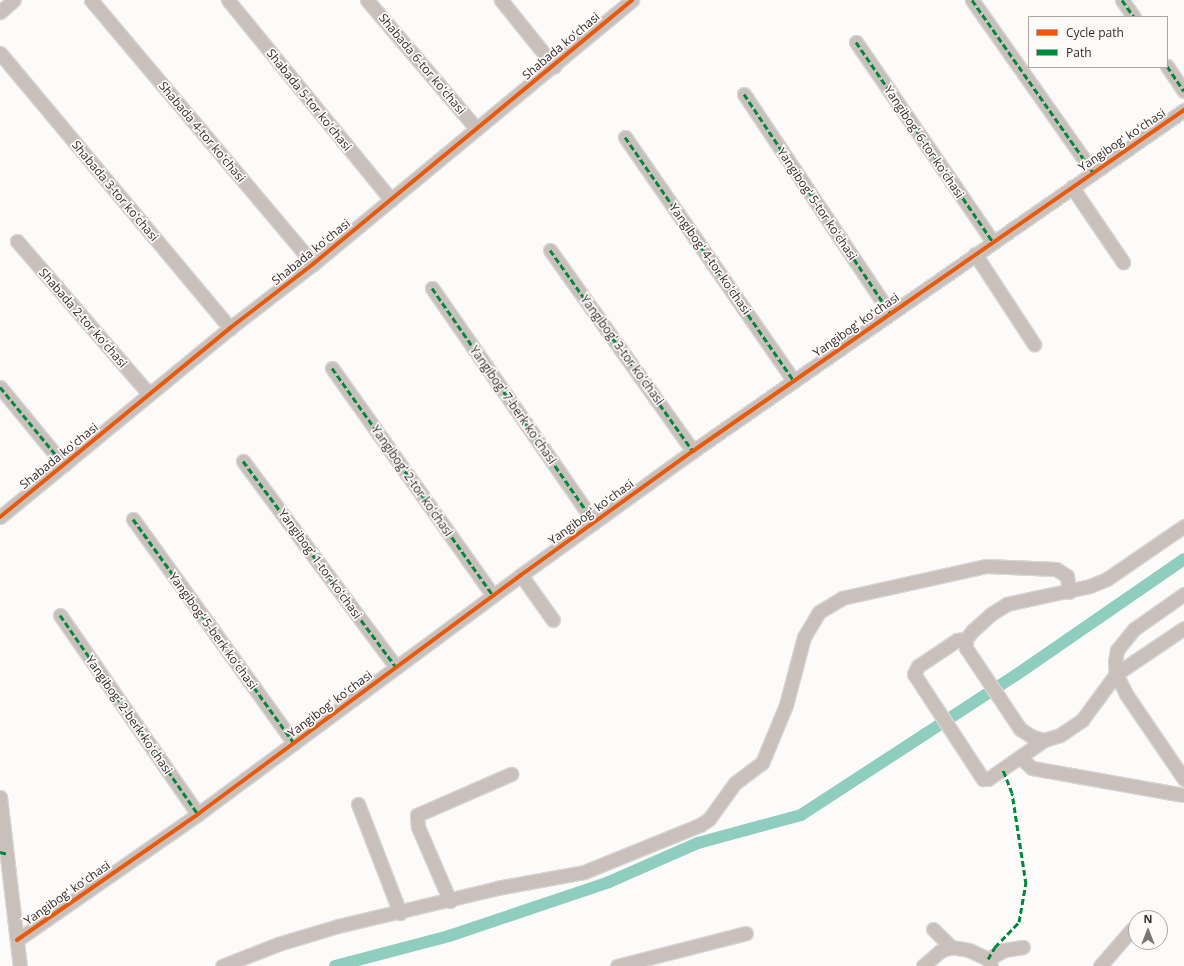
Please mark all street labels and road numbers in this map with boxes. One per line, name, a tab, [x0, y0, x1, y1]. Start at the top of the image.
street label: Shabada koʻchasi	[519, 9, 603, 83]
street label: Shabada 6-tor koʻchasi	[376, 11, 468, 117]
street label: Shabada 5-tor koʻchasi	[264, 46, 354, 154]
street label: Shabada 4-tor koʻchasi	[156, 79, 248, 185]
street label: Yangibogʻ 6-tor koʻchasi	[881, 83, 967, 201]
street label: Yangibogʻ koʻchasi	[1076, 106, 1168, 174]
street label: Shabada 3-tor koʻchasi	[69, 138, 161, 244]
street label: Yangibogʻ 5-tor koʻchasi	[774, 145, 860, 263]
street label: Yangibogʻ 4-tor koʻchasi	[666, 201, 754, 317]
street label: Shabada koʻchasi	[269, 216, 353, 288]
street label: Shabada 2-tor koʻchasi	[36, 265, 130, 371]
street label: Yangibogʻ koʻchasi	[810, 290, 902, 360]
street label: Yangibogʻ 3-tor koʻchasi	[577, 292, 667, 408]
street label: Yangibogʻ 7-berk koʻchasi	[467, 343, 559, 467]
street label: Shabada koʻchasi	[17, 420, 101, 492]
street label: Yangibogʻ 2-tor koʻchasi	[368, 423, 456, 539]
street label: Yangibogʻ koʻchasi	[546, 476, 636, 548]
street label: Yangibogʻ 1-tor koʻchasi	[275, 506, 365, 622]
street label: Yangibogʻ 5-berk koʻchasi	[166, 570, 260, 692]
street label: Yangibogʻ 2-berk koʻchasi	[83, 653, 175, 777]
street label: Yangibogʻ koʻchasi	[285, 668, 375, 740]
street label: Yangibogʻ koʻchasi	[21, 858, 113, 928]

